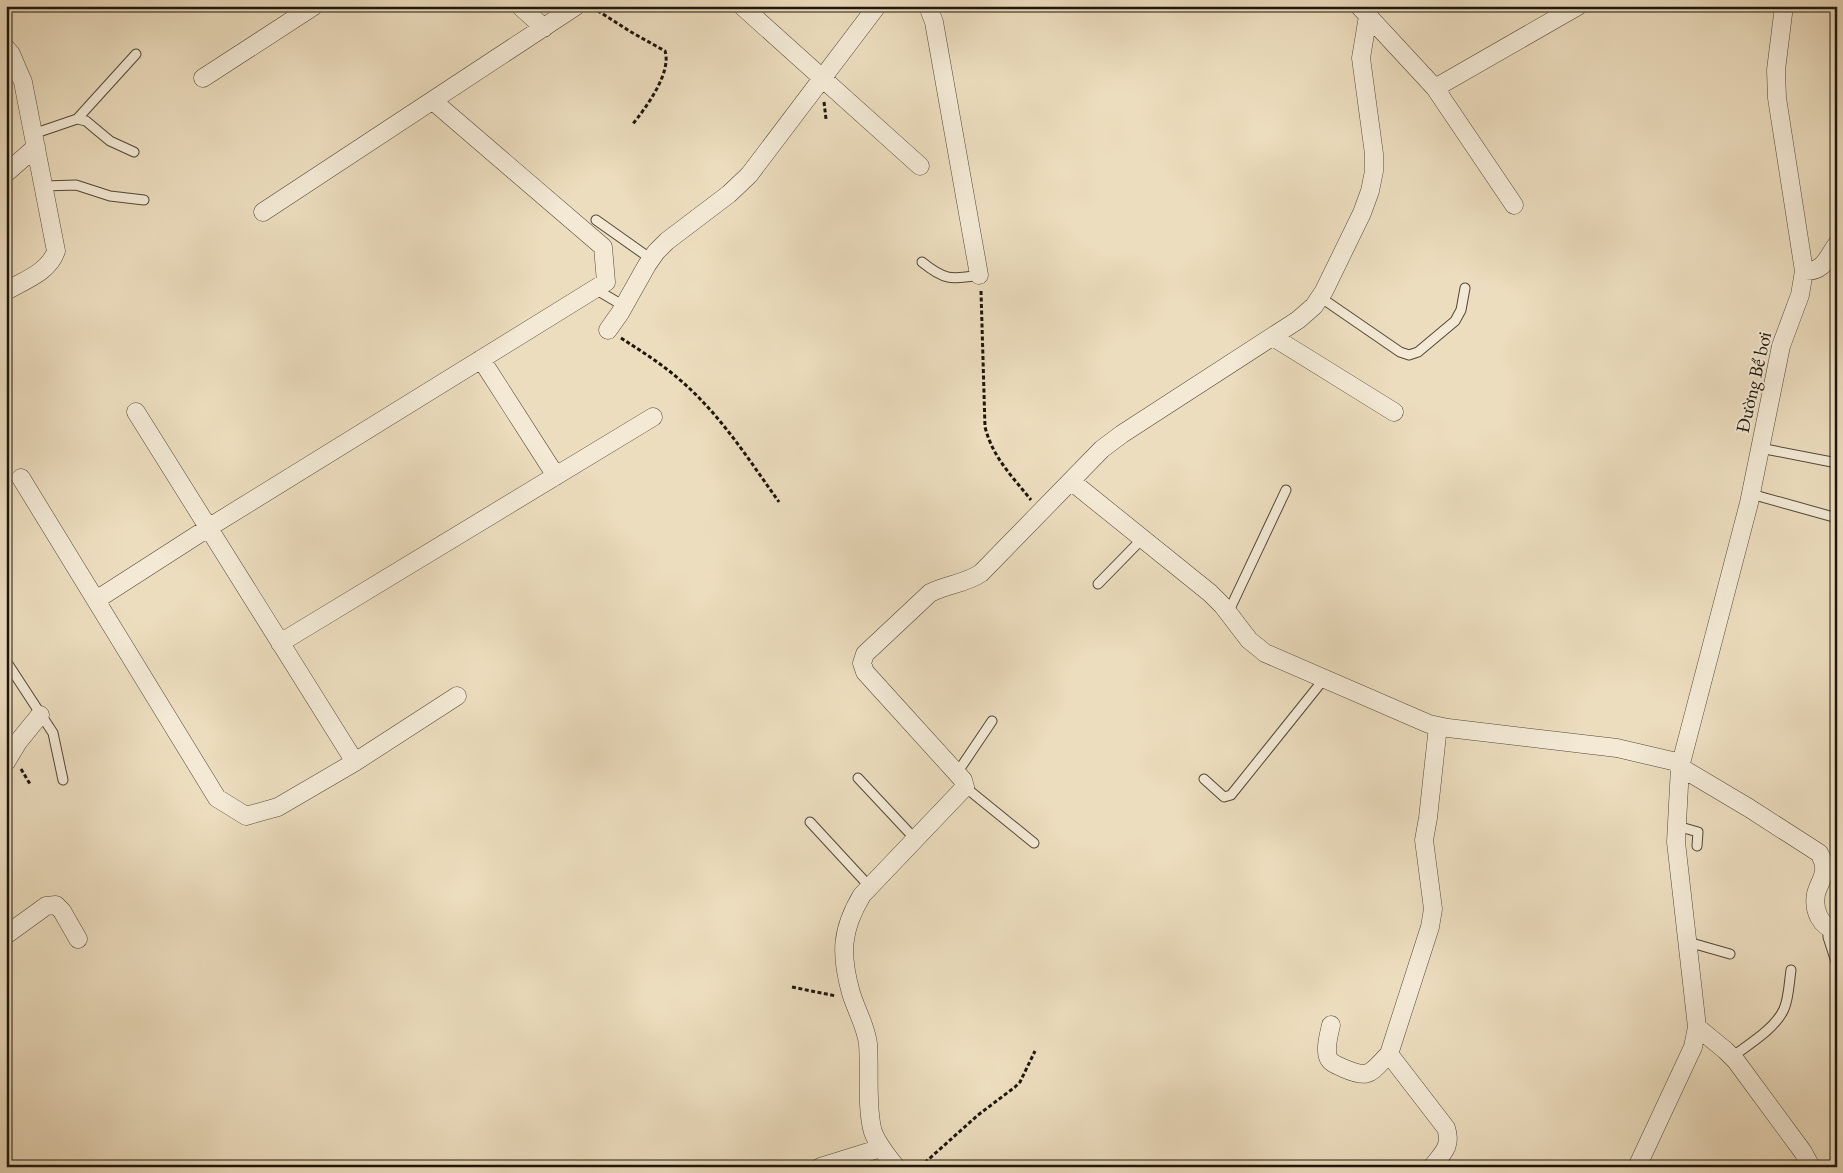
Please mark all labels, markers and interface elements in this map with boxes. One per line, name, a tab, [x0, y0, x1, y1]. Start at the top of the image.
street label: Đường Bể bơi	[1730, 329, 1777, 435]

